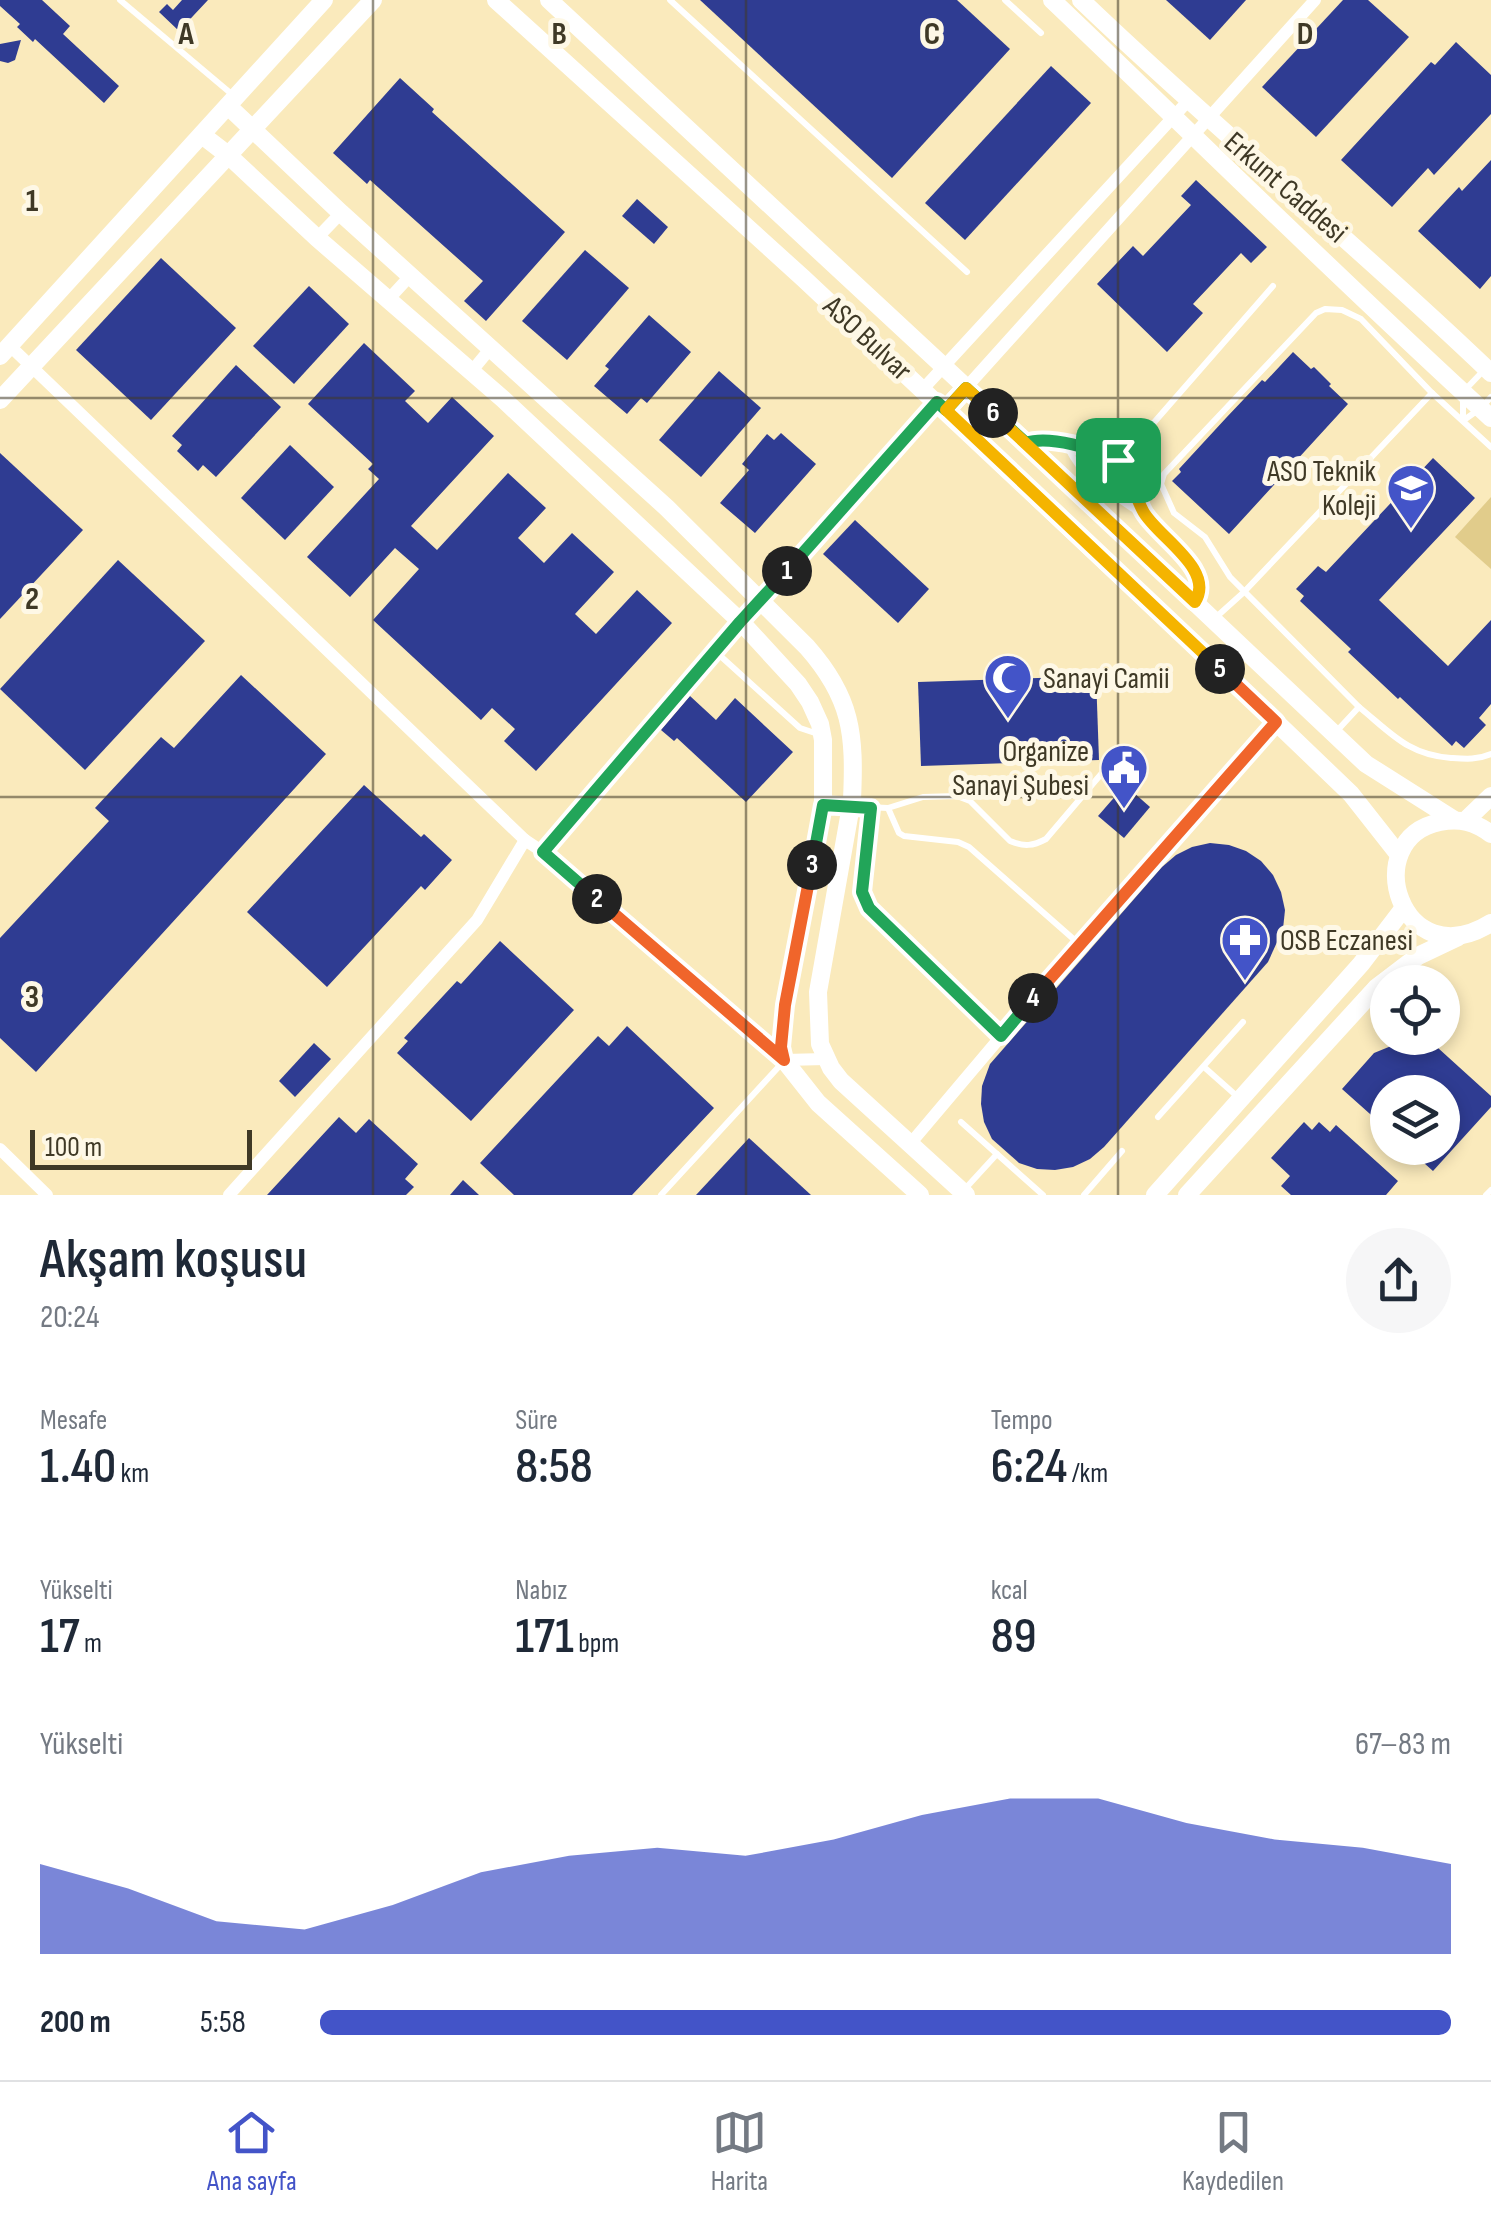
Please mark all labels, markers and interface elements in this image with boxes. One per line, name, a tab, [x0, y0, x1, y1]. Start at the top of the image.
text: A	[177, 15, 194, 54]
text: B	[551, 15, 567, 54]
text: C	[924, 15, 940, 54]
text: D	[1297, 15, 1313, 54]
street label: Erkunt Caddesi	[1217, 125, 1354, 251]
text: 1	[26, 182, 39, 221]
street label: ASO Bulvar	[815, 288, 919, 389]
pin: 6	[968, 388, 1018, 438]
text: 6	[986, 396, 1000, 429]
pin	[1076, 418, 1161, 503]
icon: arrive	[1091, 433, 1146, 488]
place label: ASO Teknik Koleji	[1266, 454, 1377, 524]
school or university icon: ASO Teknik Koleji	[1385, 462, 1437, 530]
pin: 1	[762, 546, 812, 596]
text: 1	[782, 554, 792, 587]
text: 2	[25, 580, 39, 619]
pin: 5	[1195, 644, 1245, 694]
mosque icon: Sanayi Camii	[982, 652, 1034, 720]
text: 5	[1214, 652, 1226, 685]
place label: Sanayi Camii	[1043, 661, 1170, 697]
place label: Organize Sanayi Şubesi	[952, 734, 1089, 804]
public building icon: Organize Sanayi Şubesi	[1098, 742, 1150, 810]
pin: 3	[787, 840, 837, 890]
text: 3	[806, 848, 818, 881]
pin: 2	[572, 874, 622, 924]
text: 2	[591, 882, 603, 915]
pharmacy icon: OSB Eczanesi	[1219, 914, 1271, 982]
place label: OSB Eczanesi	[1280, 923, 1413, 959]
map controls	[1370, 965, 1460, 1165]
button: locate	[1370, 965, 1460, 1055]
pin: 4	[1008, 973, 1058, 1023]
text: 3	[25, 978, 39, 1017]
text: 4	[1026, 981, 1040, 1014]
button: layers	[1370, 1075, 1460, 1165]
scale bar	[30, 1125, 252, 1170]
text: 100 m	[45, 1131, 102, 1164]
text: Akşam koşusu	[40, 1227, 307, 1294]
button: share	[1346, 1228, 1451, 1333]
text: 20:24	[40, 1298, 100, 1337]
text: Mesafe	[40, 1404, 107, 1437]
text: Süre	[515, 1404, 558, 1437]
text: Tempo	[991, 1404, 1053, 1437]
text: 1.40	[40, 1437, 116, 1497]
text: 8:58	[515, 1437, 593, 1497]
text: 6:24	[991, 1437, 1067, 1497]
text: km	[116, 1457, 149, 1490]
text: /km	[1067, 1457, 1108, 1490]
text: Yükselti	[40, 1574, 113, 1607]
text: Nabız	[515, 1574, 567, 1607]
text: kcal	[991, 1574, 1028, 1607]
text: 17	[40, 1607, 80, 1667]
text: 171	[515, 1607, 574, 1667]
text: 89	[991, 1607, 1037, 1667]
text: m	[80, 1627, 102, 1660]
text: bpm	[574, 1627, 619, 1660]
text: Yükselti	[40, 1725, 123, 1764]
text: 67–83 m	[1355, 1725, 1451, 1764]
text: 200 m	[40, 2003, 111, 2042]
text: 5:58	[200, 2003, 246, 2042]
tab: Ana sayfa	[207, 2105, 297, 2198]
tab: Harita	[711, 2105, 768, 2198]
tab: Kaydedilen	[1182, 2105, 1284, 2198]

